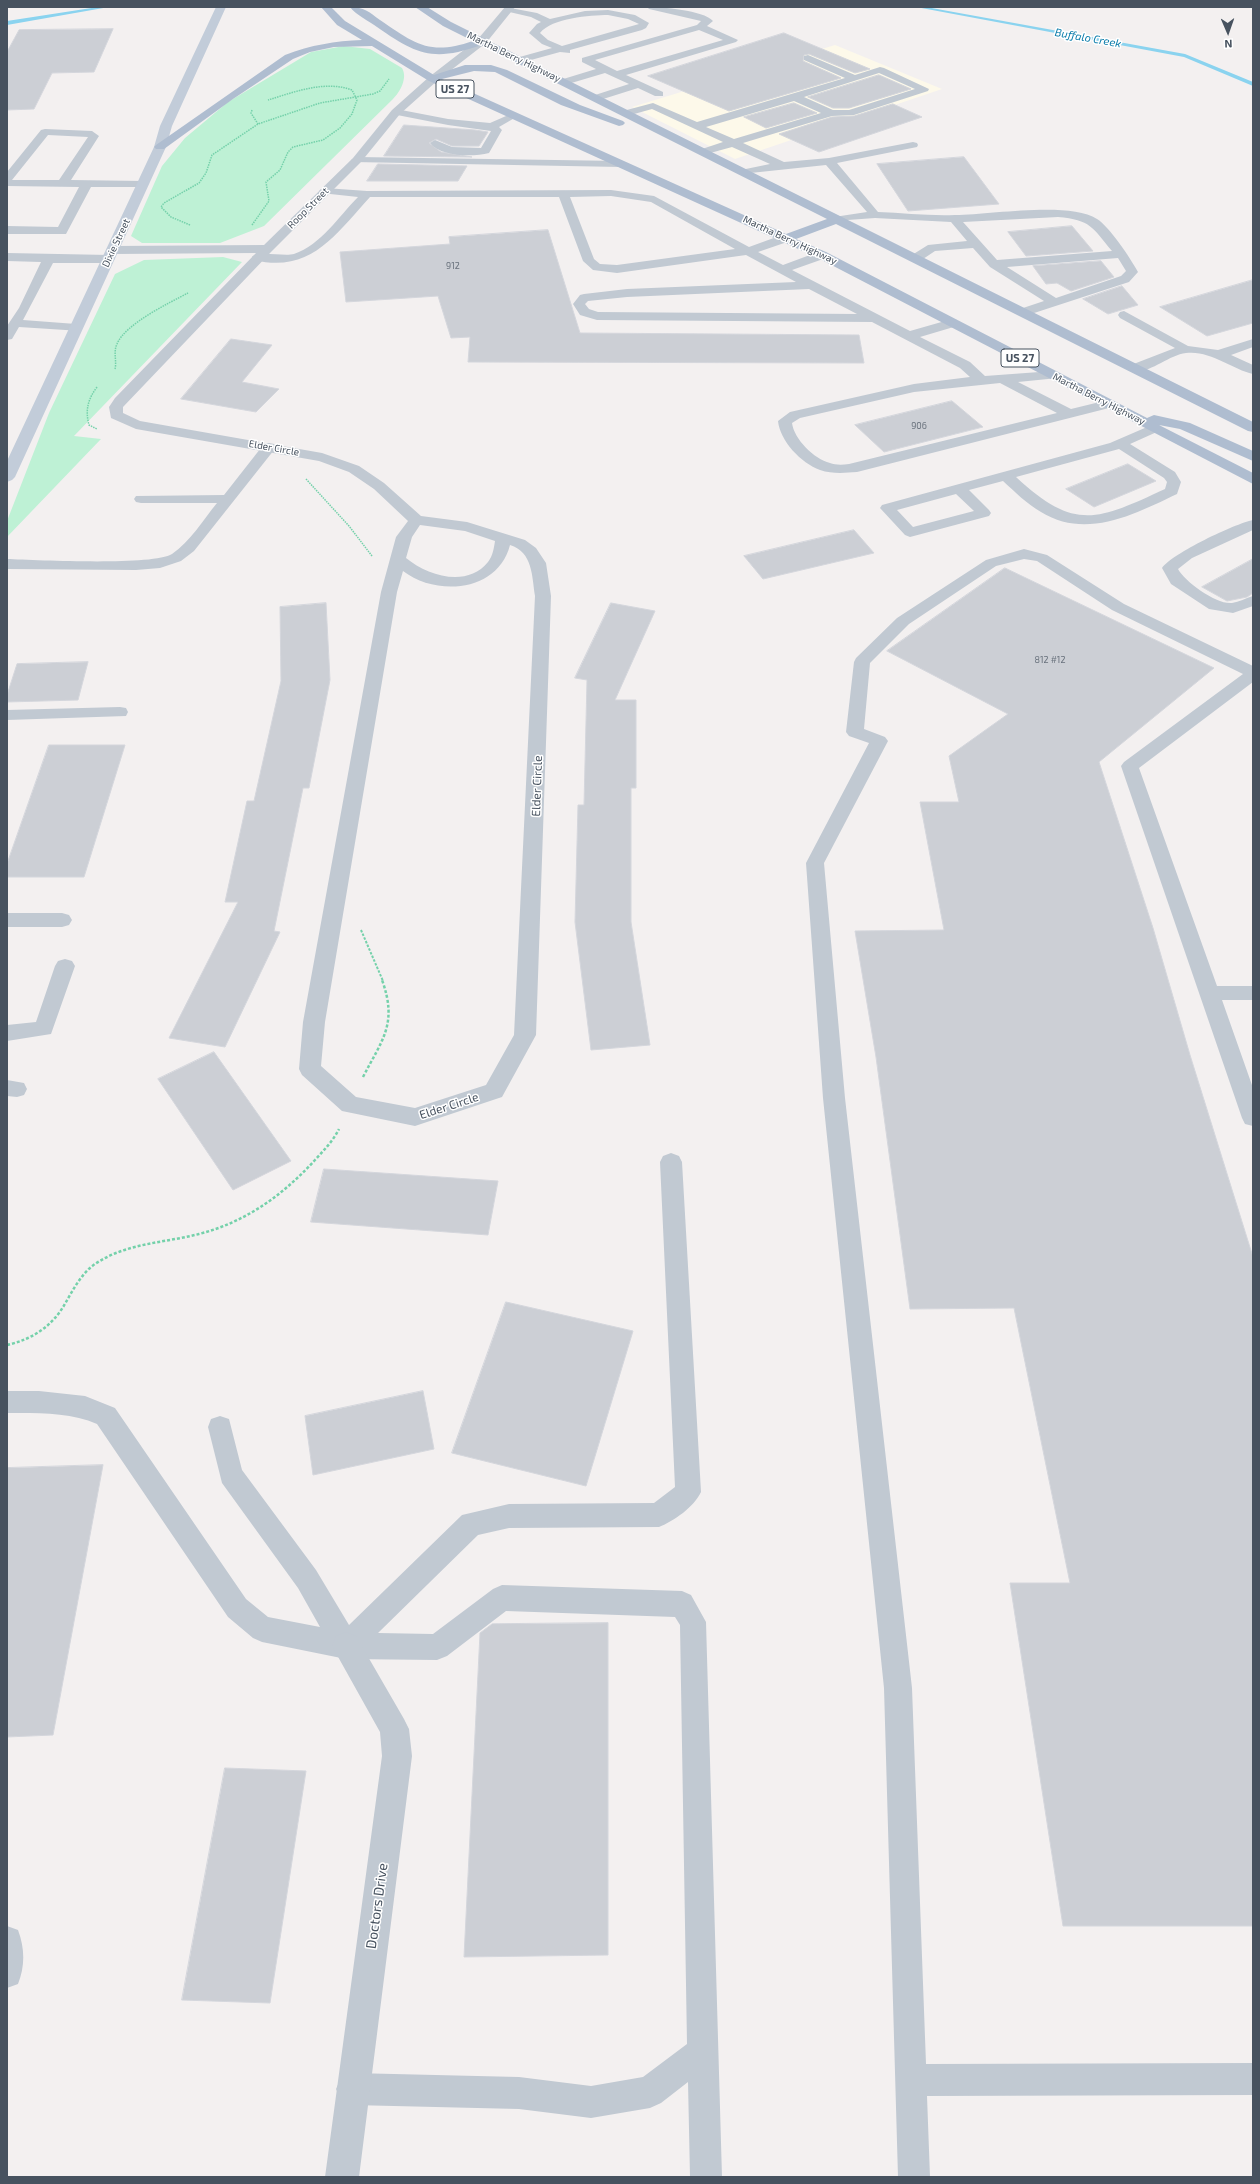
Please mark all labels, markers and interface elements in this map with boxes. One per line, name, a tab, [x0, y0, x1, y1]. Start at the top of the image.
north arrow	[1208, 12, 1248, 52]
water label: Buffalo Creek	[1054, 26, 1122, 50]
street label: Martha Berry Highway	[465, 29, 563, 85]
text: N	[1224, 38, 1233, 51]
road number: US 27	[436, 80, 474, 98]
street label: Roop Street	[285, 185, 331, 231]
street label: Martha Berry Highway	[741, 213, 839, 267]
street label: Dixie Street	[100, 217, 132, 269]
house number: 912	[446, 261, 460, 271]
road number: US 27	[1001, 349, 1039, 367]
street label: Martha Berry Highway	[1051, 370, 1147, 428]
house number: 906	[911, 421, 927, 431]
street label: Elder Circle	[248, 438, 300, 458]
house number: 812 #12	[1035, 655, 1065, 665]
street label: Elder Circle	[529, 755, 545, 817]
street label: Elder Circle	[418, 1090, 480, 1122]
street label: Doctors Drive	[363, 1862, 391, 1950]

